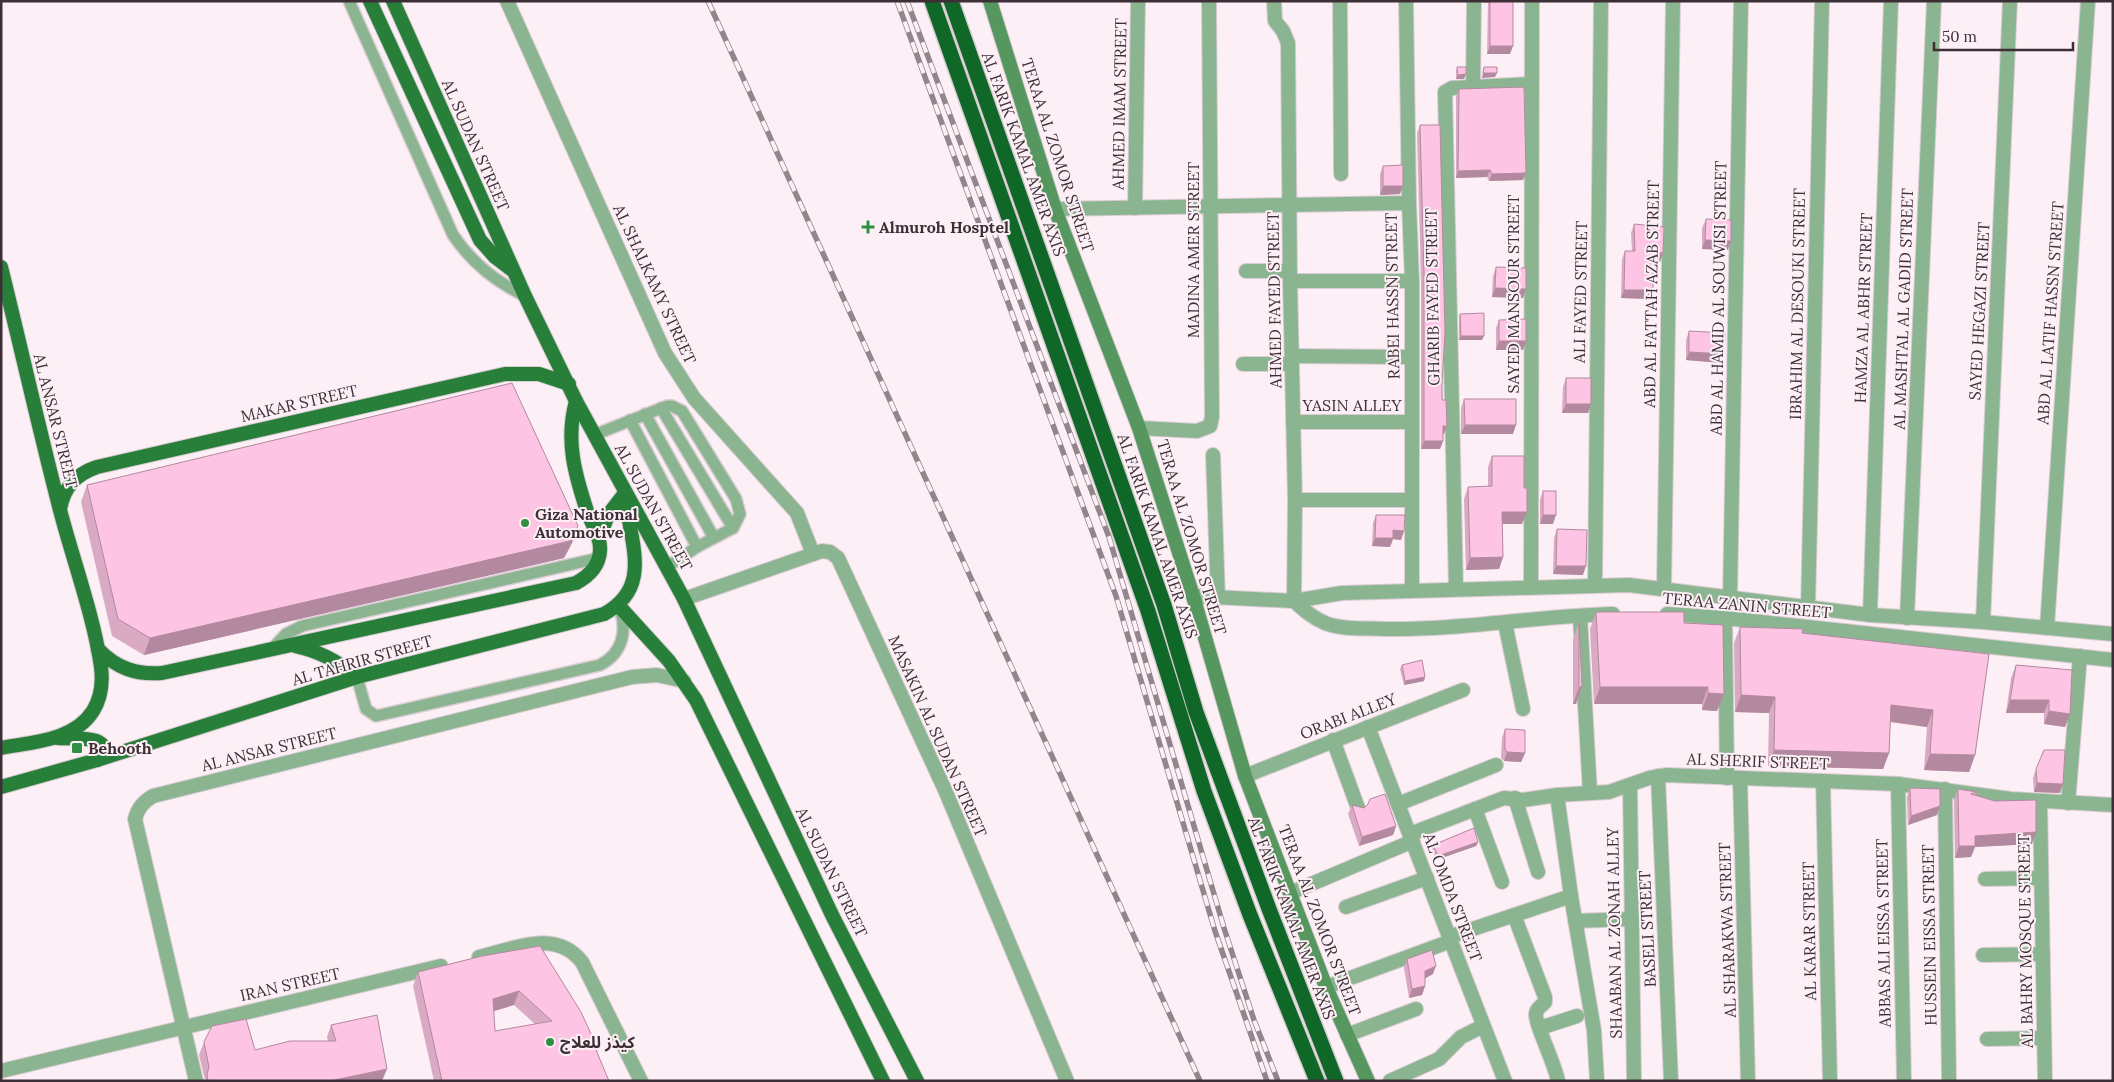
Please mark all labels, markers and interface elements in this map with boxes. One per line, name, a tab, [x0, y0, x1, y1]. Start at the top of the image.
street label: AHMED IMAM STREET	[1107, 18, 1130, 191]
scale bar	[1934, 20, 2073, 52]
text: 50 m	[1942, 27, 1977, 46]
street label: AL FARIK KAMAL AMER AXIS	[977, 48, 1070, 259]
street label: TERAA AL ZOMOR STREET	[1017, 56, 1099, 254]
street label: AL SUDAN STREET	[438, 75, 514, 214]
street label: ABD AL HAMID AL SOUWISI STREET	[1706, 160, 1730, 437]
street label: MADINA AMER STREET	[1183, 162, 1203, 338]
street label: ABD AL FATTAH AZAB STREET	[1639, 180, 1663, 409]
street label: IBRAHIM AL DESOUKI STREET	[1785, 188, 1809, 420]
street label: AL MASHTAL AL GADID STREET	[1889, 188, 1917, 431]
street label: SAYED MANSOUR STREET	[1503, 194, 1523, 394]
street label: AL SHALKAMY STREET	[609, 200, 701, 367]
street label: ABD AL LATIF HASSN STREET	[2032, 201, 2068, 426]
street label: GHARIB FAYED STREET	[1420, 208, 1444, 386]
street label: AHMED FAYED STREET	[1262, 212, 1286, 389]
street label: RABEI HASSN STREET	[1381, 212, 1403, 380]
street label: HAMZA AL ABHR STREET	[1850, 212, 1876, 404]
place label: Almuroh Hosptel	[879, 217, 1009, 237]
marker: Almuroh Hosptel	[861, 220, 875, 234]
street label: ALI FAYED STREET	[1569, 221, 1591, 364]
street label: SAYED HEGAZI STREET	[1964, 221, 1994, 401]
street label: AL ANSAR STREET	[29, 350, 82, 491]
street label: MAKAR STREET	[239, 380, 359, 426]
street label: YASIN ALLEY	[1301, 395, 1402, 415]
street label: AL FARIK KAMAL AMER AXIS	[1113, 430, 1203, 641]
street label: TERAA AL ZOMOR STREET	[1153, 437, 1231, 637]
street label: AL SUDAN STREET	[610, 439, 697, 574]
place label: Giza National Automotive	[535, 504, 638, 542]
marker: Giza National Automotive	[519, 517, 531, 529]
street label: TERAA ZANIN STREET	[1662, 588, 1832, 622]
street label: AL TAHRIR STREET	[289, 630, 434, 690]
street label: MASAKIN AL SUDAN STREET	[884, 632, 992, 840]
street label: ORABI ALLEY	[1297, 688, 1400, 744]
street label: AL ANSAR STREET	[198, 723, 339, 776]
place label: Behooth	[88, 738, 152, 758]
marker: Behooth	[70, 741, 84, 755]
street label: AL SHERIF STREET	[1685, 748, 1830, 773]
street label: AL SUDAN STREET	[791, 803, 872, 940]
street label: AL FARIK KAMAL AMER AXIS	[1244, 813, 1340, 1022]
street label: TERAA AL ZOMOR STREET	[1274, 822, 1366, 1018]
street label: SHAABAN AL ZONAH ALLEY	[1602, 826, 1626, 1039]
street label: AL OMDA STREET	[1419, 829, 1487, 964]
street label: AL BAHRY MOSQUE STREET	[2013, 834, 2037, 1049]
street label: ABBAS ALI EISSA STREET	[1871, 839, 1895, 1028]
street label: AL SHARAKWA STREET	[1714, 842, 1740, 1019]
street label: HUSSEIN EISSA STREET	[1917, 844, 1941, 1026]
street label: AL KARAR STREET	[1798, 861, 1820, 1002]
street label: BASELI STREET	[1634, 870, 1660, 988]
street label: IRAN STREET	[238, 963, 342, 1005]
place label: كيذز للعلاج	[560, 1032, 635, 1054]
marker: كيذز للعلاج	[544, 1036, 556, 1048]

